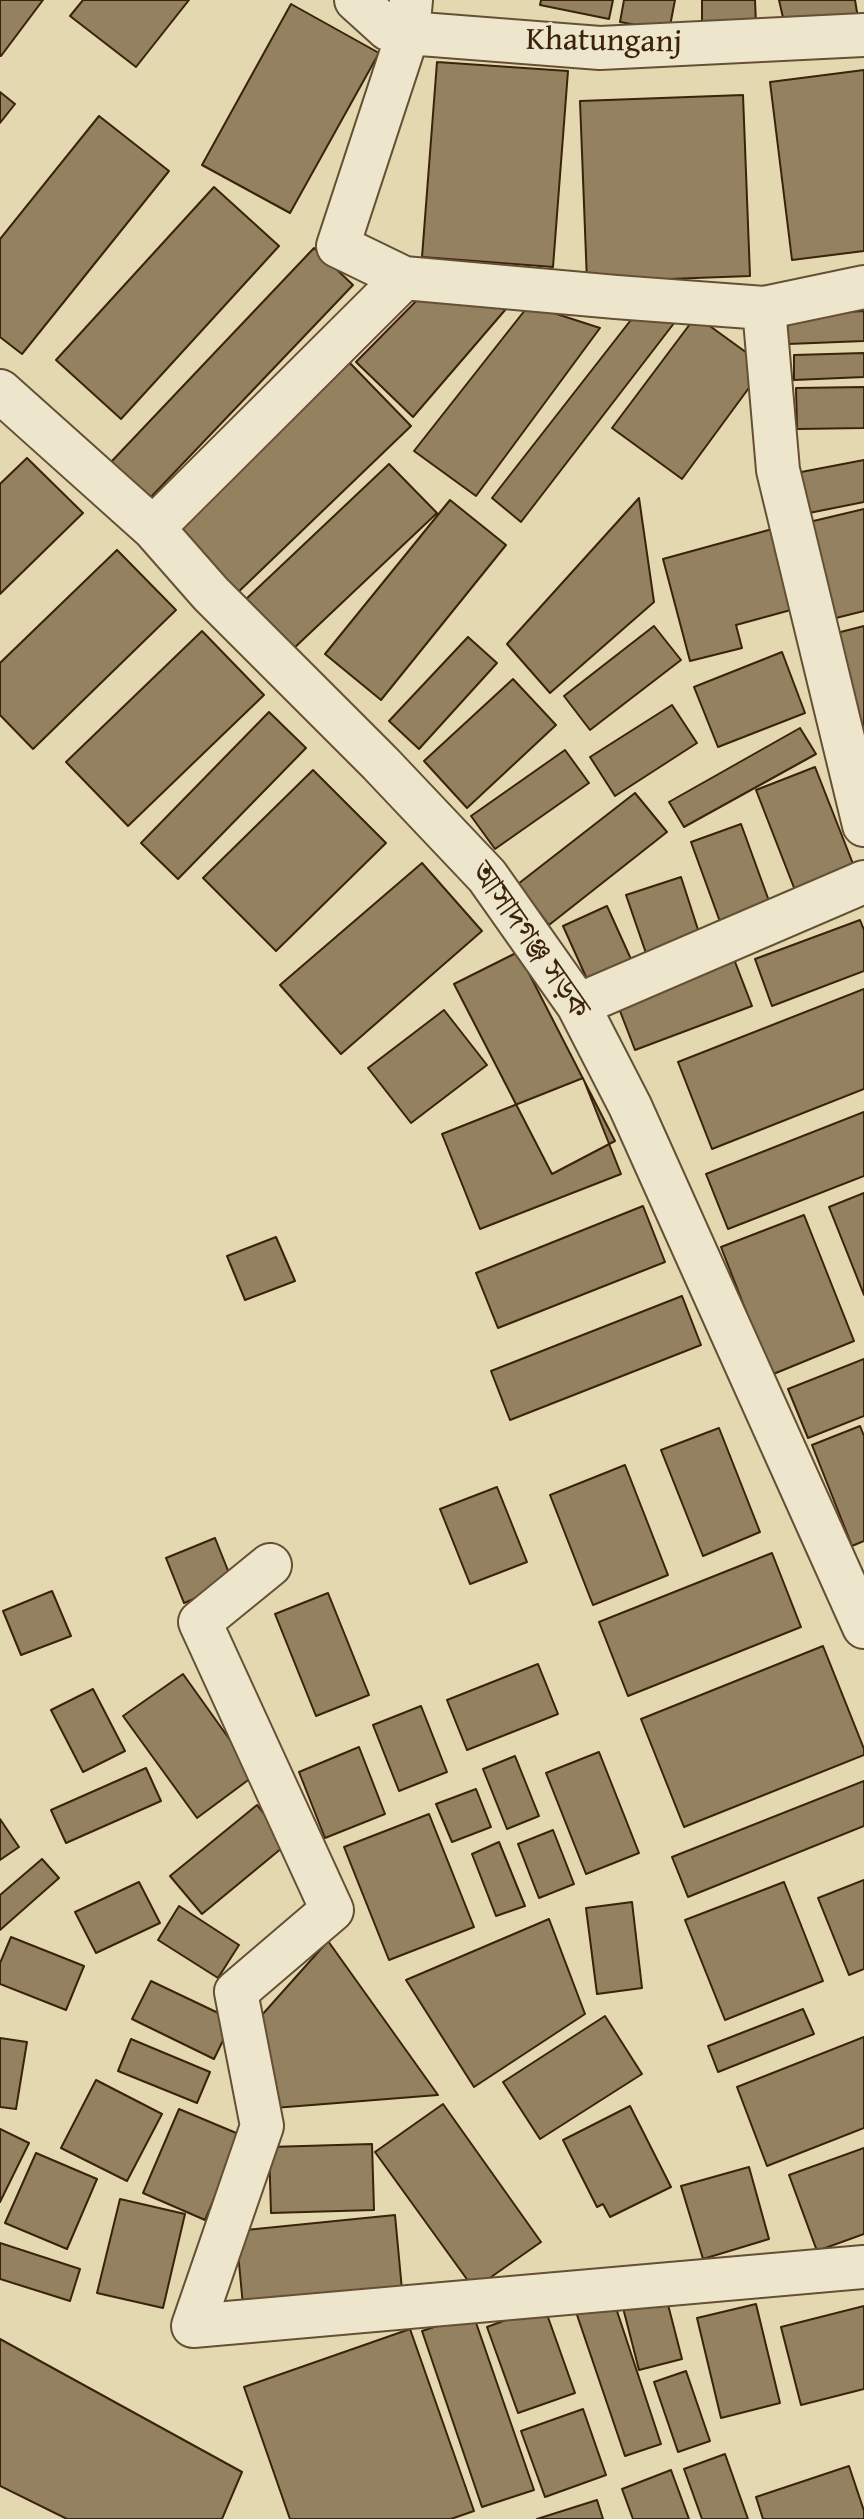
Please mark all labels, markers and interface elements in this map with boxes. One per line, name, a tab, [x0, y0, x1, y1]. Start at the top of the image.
street label: Khatunganj	[526, 21, 682, 63]
street label: আসাদগঞ্জ সড়ক	[461, 855, 597, 1027]

